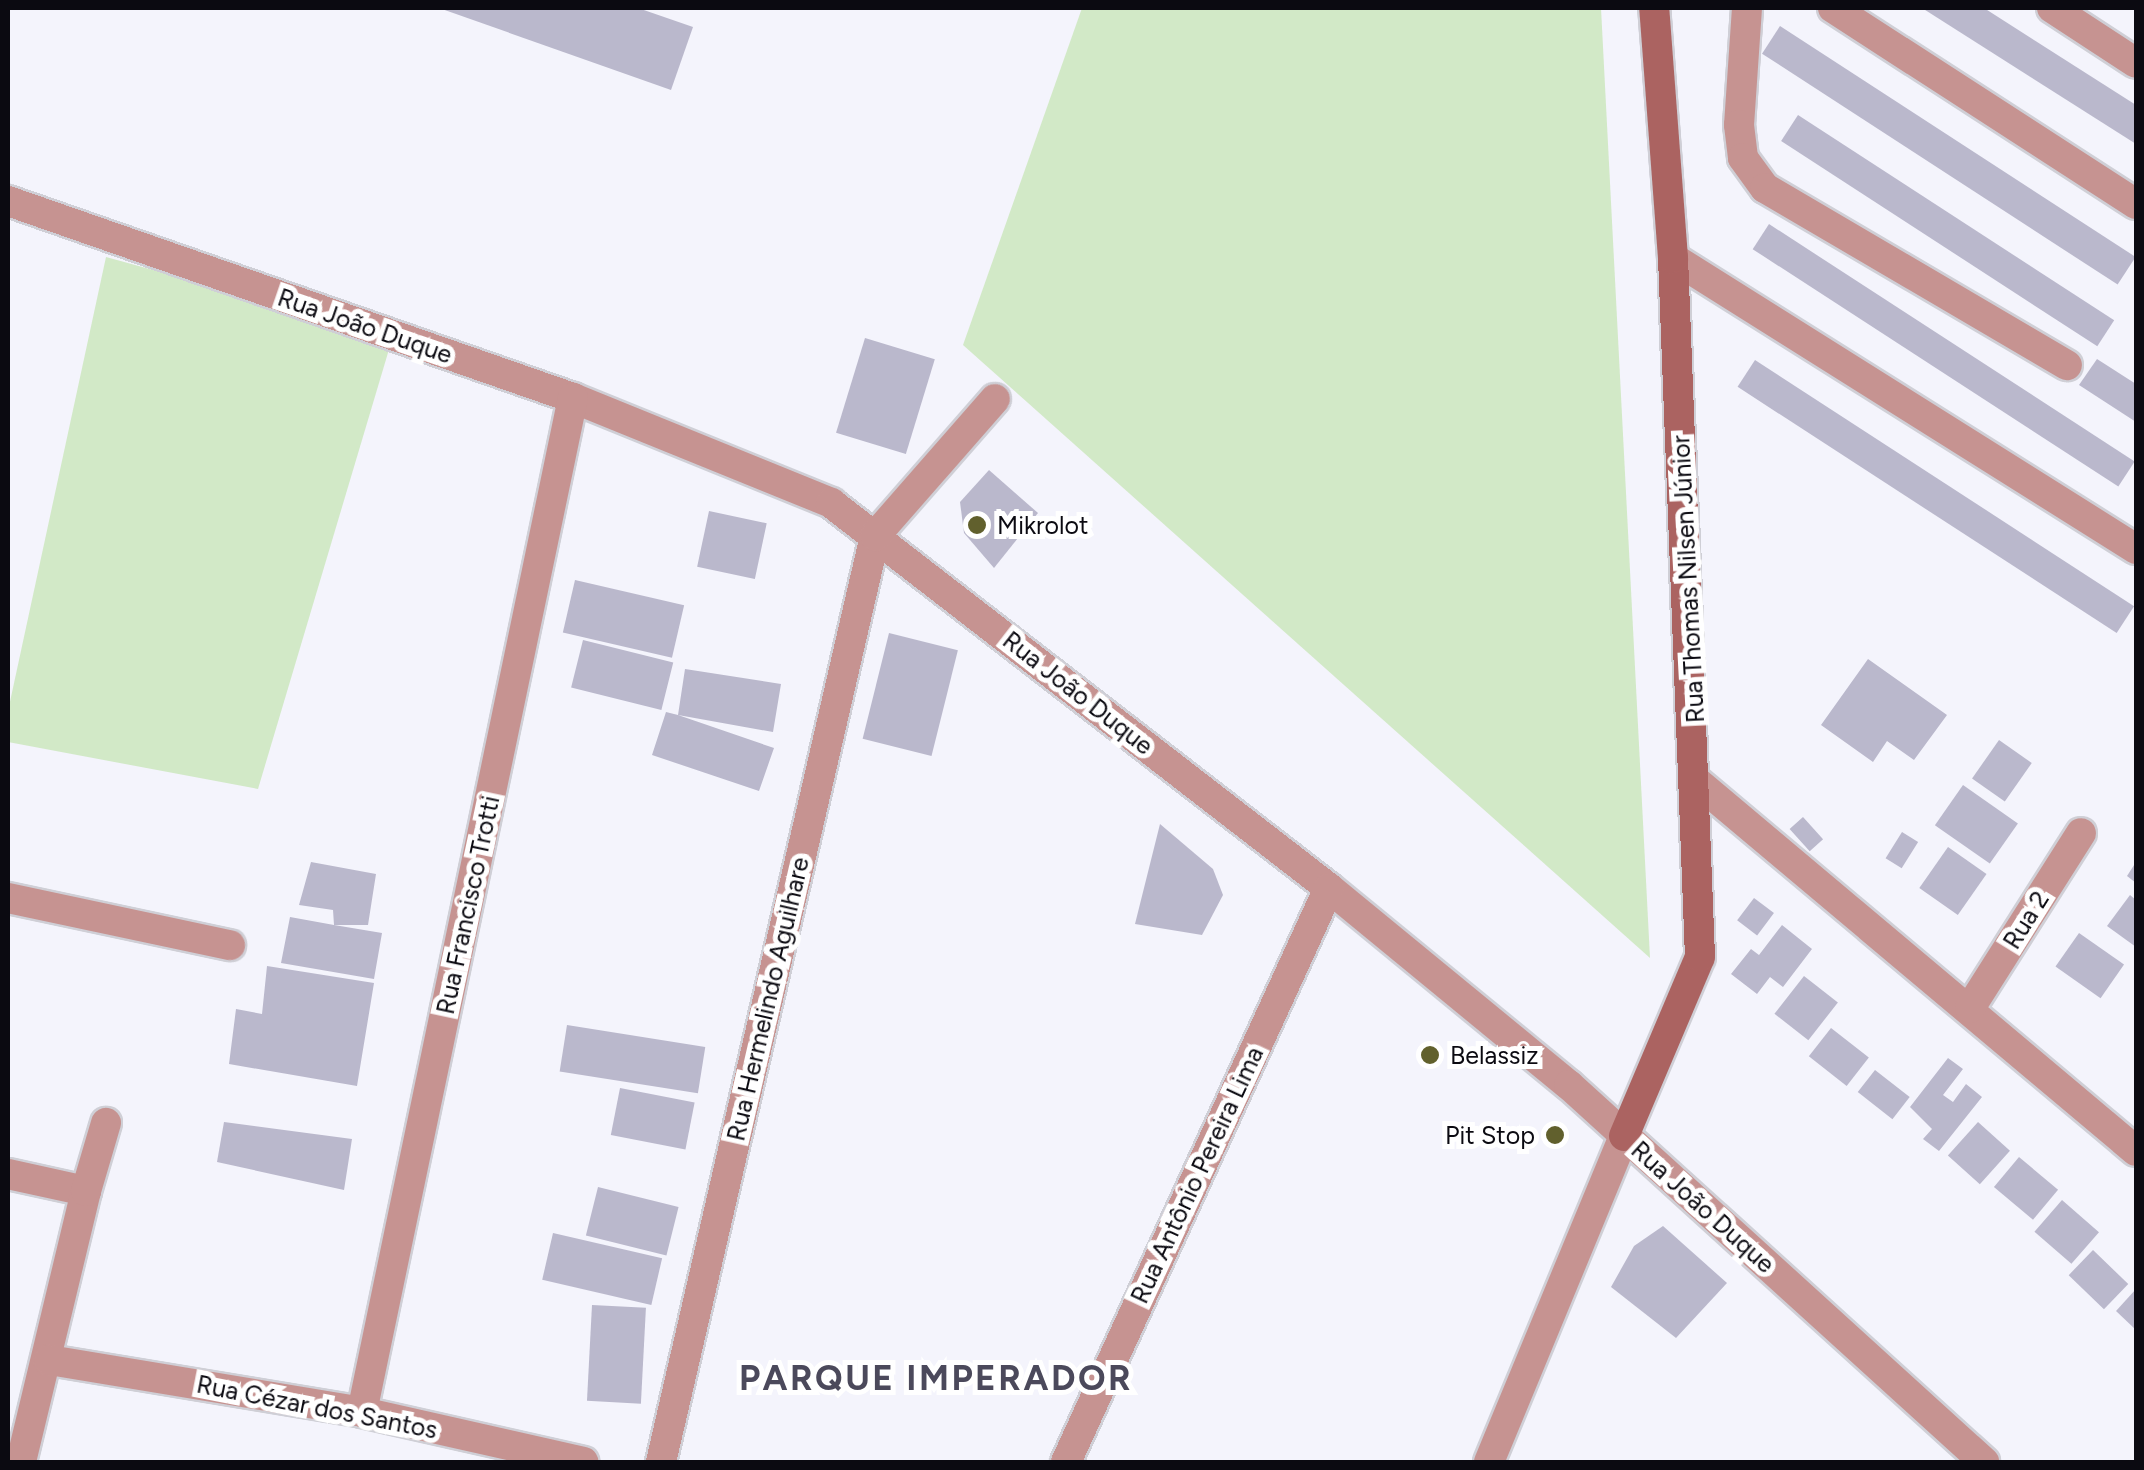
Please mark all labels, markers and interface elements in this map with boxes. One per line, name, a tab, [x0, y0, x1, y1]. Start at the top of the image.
street label: Rua João Duque	[274, 282, 456, 370]
street label: Rua Thomas Nilsen Júnior	[1665, 434, 1711, 724]
place label: Mikrolot	[997, 510, 1088, 540]
marker: Mikrolot	[966, 514, 988, 536]
street label: Rua João Duque	[997, 625, 1159, 761]
street label: Rua Francisco Trotti	[430, 793, 506, 1017]
street label: Rua Hermelindo Aguilhare	[721, 854, 815, 1144]
street label: Rua 2	[1997, 886, 2055, 954]
place label: Belassiz	[1450, 1040, 1539, 1070]
street label: Rua Antônio Pereira Lima	[1124, 1042, 1270, 1308]
marker: Belassiz	[1419, 1044, 1441, 1066]
place label: Pit Stop	[1445, 1120, 1535, 1150]
marker: Pit Stop	[1544, 1124, 1566, 1146]
street label: Rua João Duque	[1625, 1135, 1781, 1279]
district label: PARQUE IMPERADOR	[739, 1357, 1133, 1399]
street label: Rua Cézar dos Santos	[194, 1369, 440, 1445]

